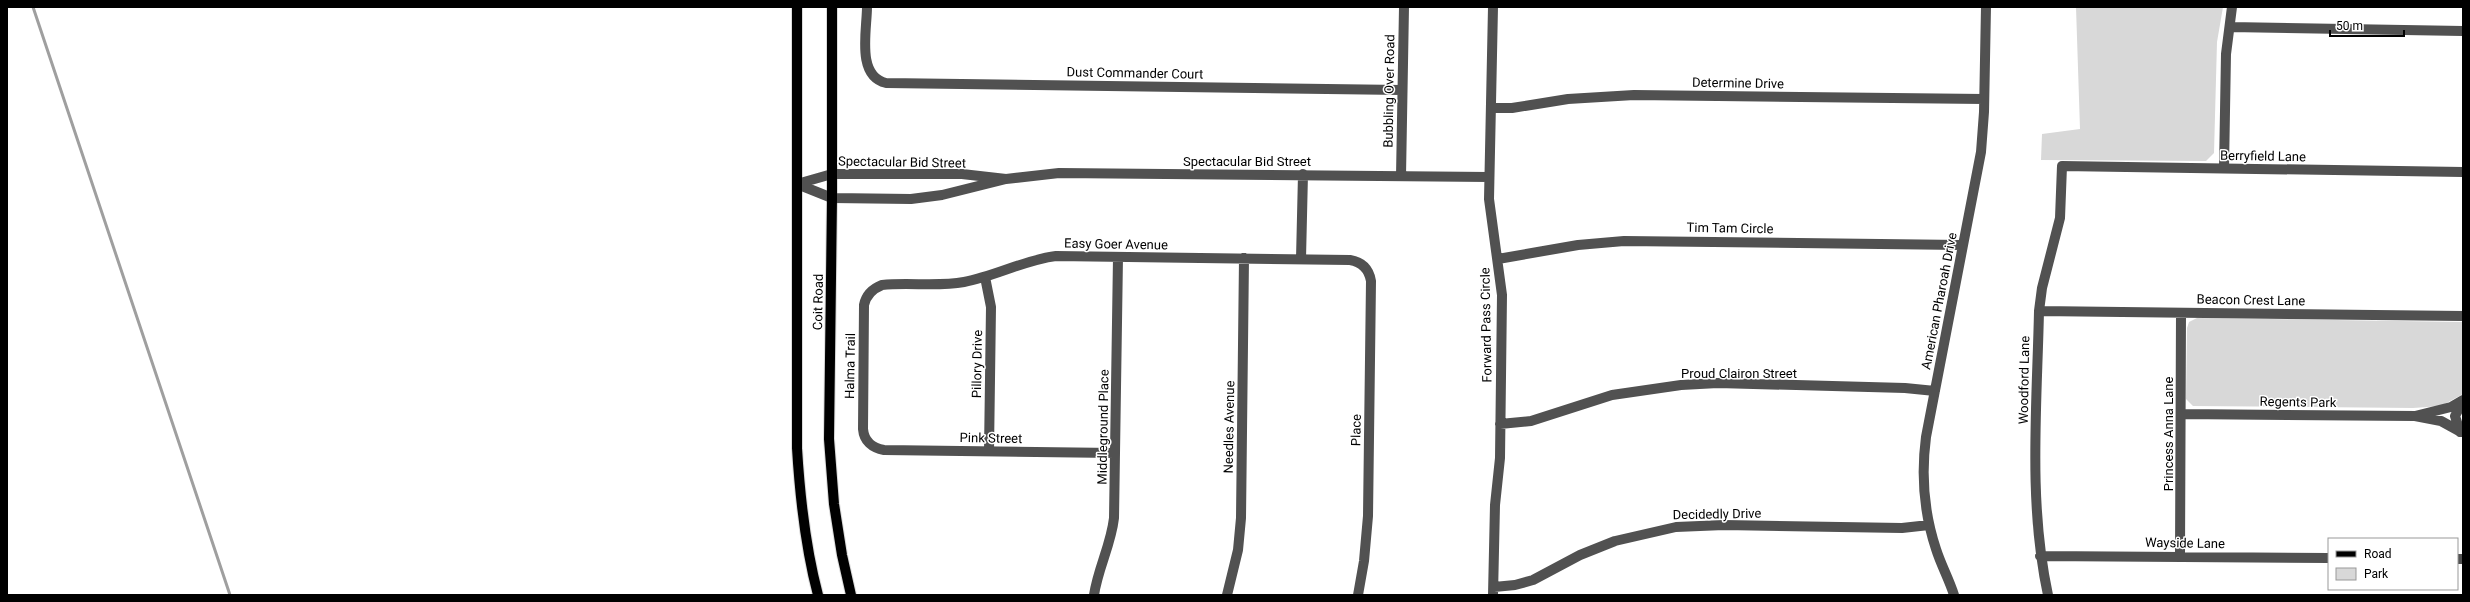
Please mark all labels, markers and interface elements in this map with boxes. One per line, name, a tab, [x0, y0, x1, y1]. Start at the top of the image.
scale bar	[2330, 12, 2404, 38]
text: 50 m	[2336, 19, 2363, 33]
street label: Bubbling Over Road	[1381, 34, 1397, 148]
street label: Dust Commander Court	[1067, 64, 1203, 82]
street label: Determine Drive	[1692, 75, 1784, 91]
street label: Berryfield Lane	[2220, 148, 2306, 164]
street label: Spectacular Bid Street	[838, 153, 966, 171]
street label: Spectacular Bid Street	[1183, 154, 1311, 169]
street label: Tim Tam Circle	[1686, 220, 1774, 236]
street label: American Pharoah Drive	[1918, 231, 1960, 371]
street label: Easy Goer Avenue	[1064, 236, 1168, 252]
street label: Forward Pass Circle	[1477, 267, 1495, 383]
street label: Coit Road	[810, 274, 826, 330]
street label: Beacon Crest Lane	[2197, 292, 2306, 308]
street label: Pillory Drive	[969, 330, 985, 398]
street label: Halma Trail	[842, 333, 858, 399]
street label: Woodford Lane	[2016, 336, 2032, 424]
street label: Proud Clairon Street	[1681, 366, 1797, 381]
street label: Middleground Place	[1094, 369, 1112, 485]
street label: Princess Anna Lane	[2161, 377, 2176, 491]
street label: Needles Avenue	[1221, 380, 1237, 474]
street label: Regents Park	[2260, 394, 2337, 410]
street label: Place	[1348, 414, 1364, 446]
street label: Pink Street	[960, 430, 1022, 446]
street label: Decidedly Drive	[1673, 506, 1762, 522]
street label: Wayside Lane	[2145, 535, 2225, 551]
legend	[2328, 538, 2458, 590]
text: Road	[2364, 547, 2392, 561]
text: Park	[2364, 567, 2389, 581]

